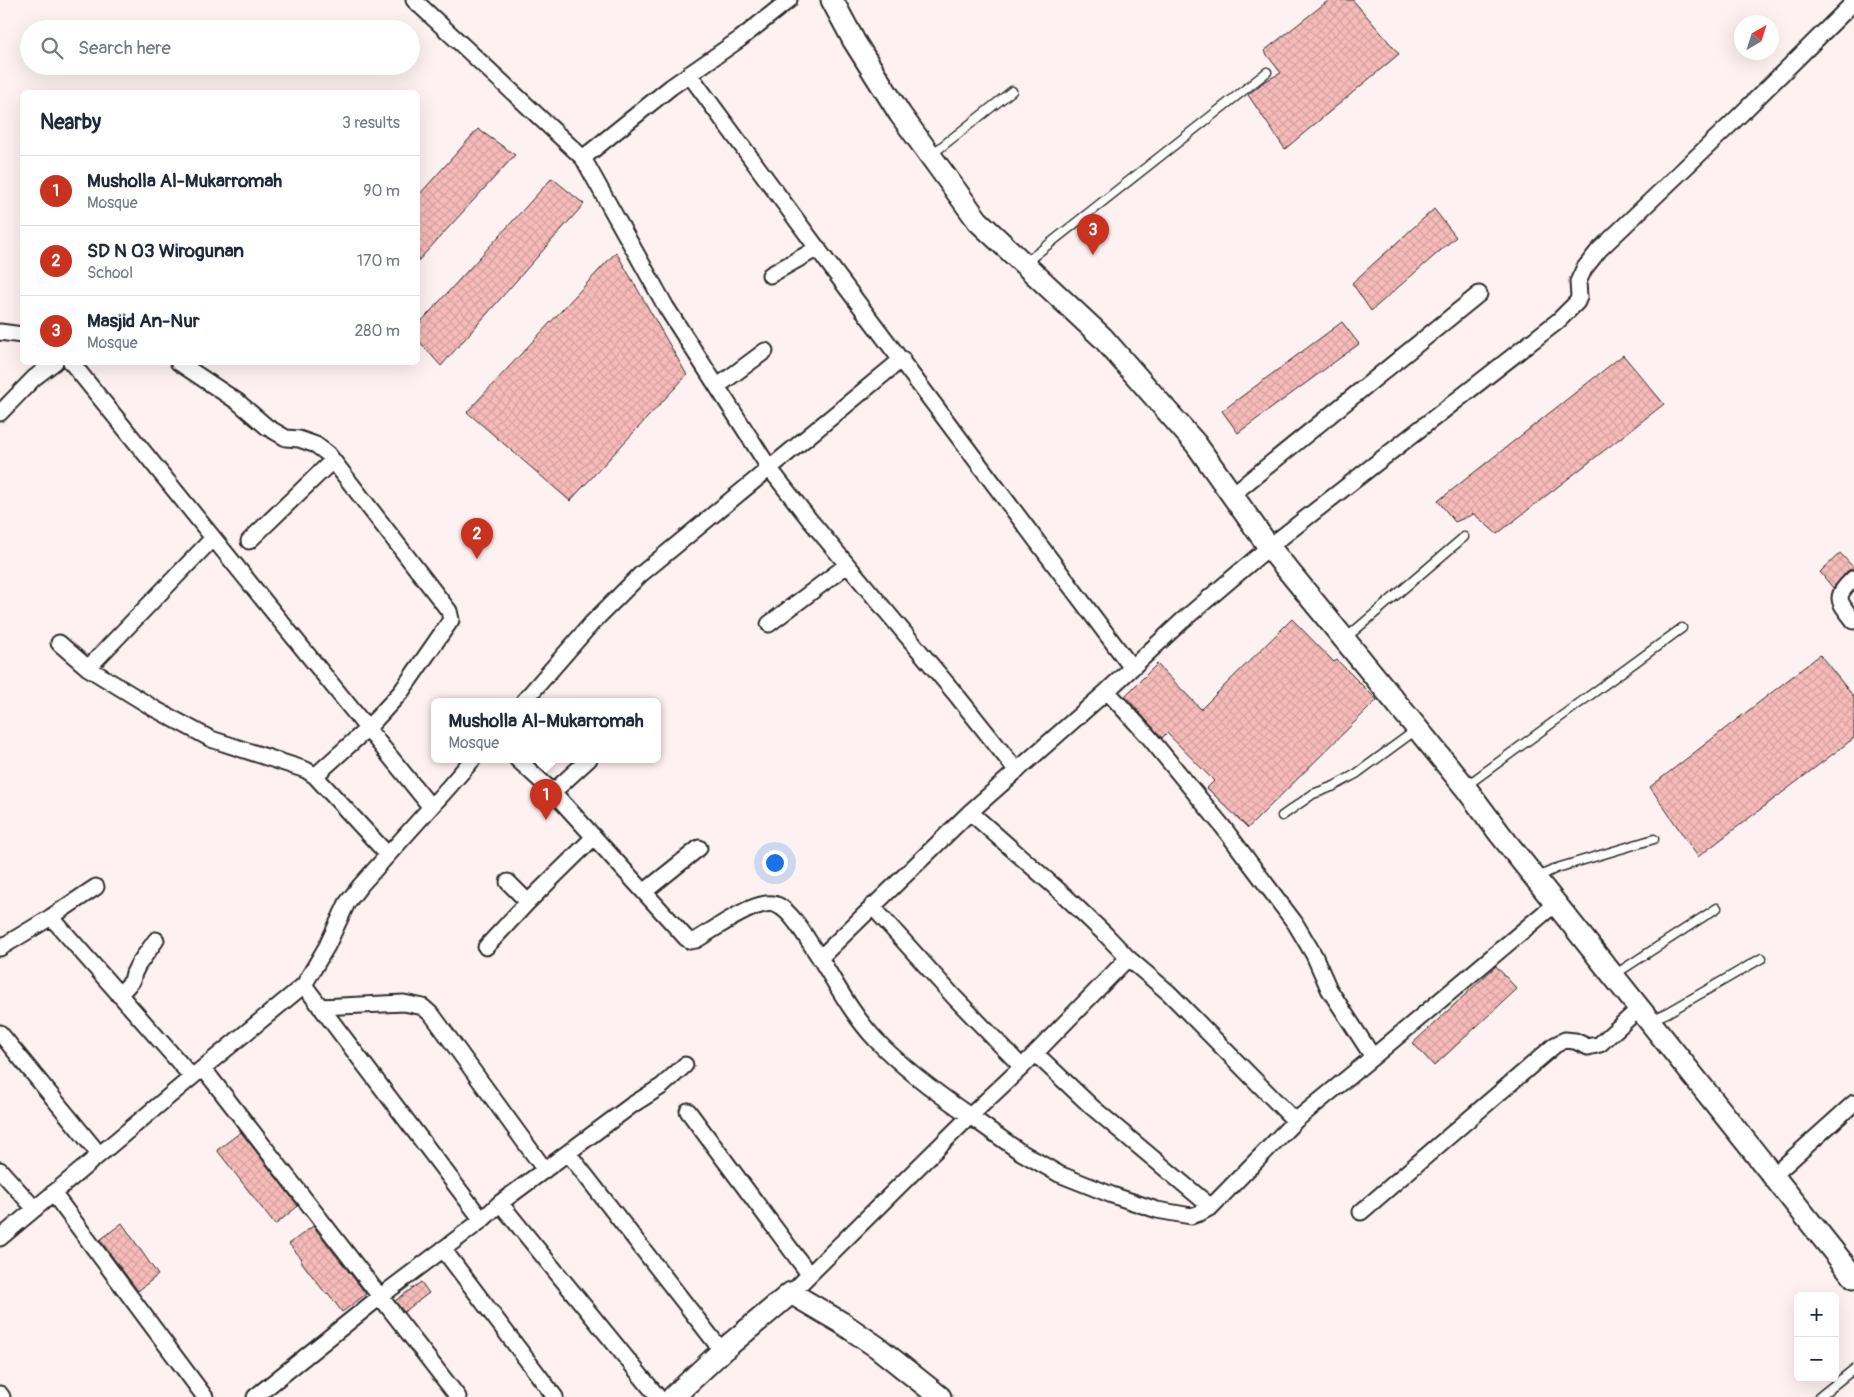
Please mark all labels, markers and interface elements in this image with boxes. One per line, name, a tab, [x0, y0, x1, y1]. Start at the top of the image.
north arrow	[1734, 15, 1779, 60]
search box	[20, 20, 420, 75]
icon: search	[38, 34, 66, 62]
text: Search here	[78, 36, 171, 60]
text: Nearby	[40, 109, 101, 136]
text: 3 results	[342, 113, 400, 133]
text: Musholla Al-Mukarromah	[87, 169, 282, 193]
text: 1	[53, 181, 59, 201]
text: 90 m	[363, 181, 400, 201]
text: Mosque	[87, 193, 138, 213]
pin: 3	[1077, 214, 1109, 255]
text: SD N 03 Wirogunan	[87, 239, 244, 263]
text: 2	[52, 251, 60, 271]
text: 170 m	[357, 251, 400, 271]
text: School	[87, 263, 133, 283]
text: Masjid An-Nur	[87, 309, 200, 333]
text: 3	[52, 321, 60, 341]
text: 280 m	[354, 321, 400, 341]
text: Mosque	[87, 333, 138, 353]
pin: 2	[461, 518, 493, 559]
popup	[431, 698, 661, 763]
text: Musholla Al-Mukarromah	[448, 709, 644, 733]
text: Mosque	[448, 733, 499, 753]
pin: 1	[530, 779, 562, 820]
your location	[762, 850, 788, 876]
map controls	[1794, 1292, 1839, 1382]
button: +	[1794, 1292, 1839, 1337]
button: −	[1794, 1337, 1839, 1382]

